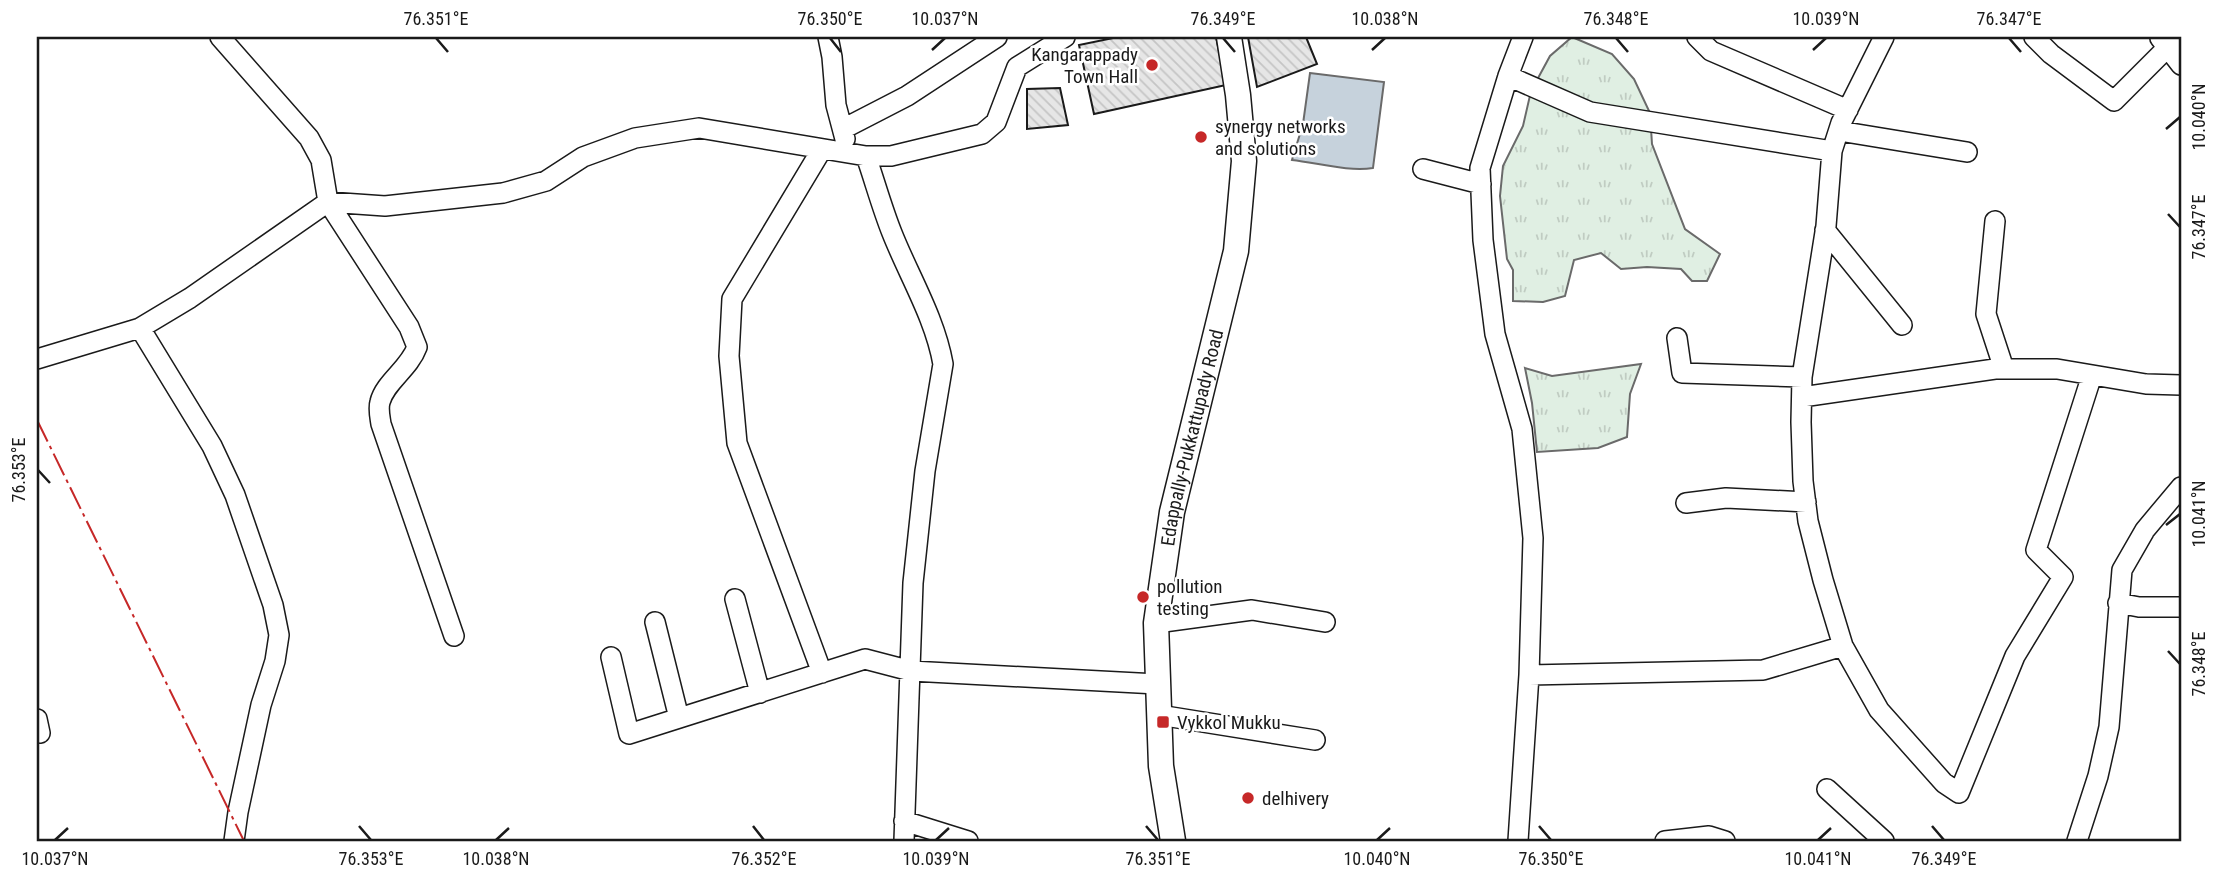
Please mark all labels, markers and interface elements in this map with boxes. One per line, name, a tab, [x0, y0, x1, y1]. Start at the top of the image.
text: 76.351°E	[404, 8, 468, 29]
text: 76.350°E	[798, 8, 862, 29]
text: 10.037°N	[911, 8, 979, 29]
text: 76.349°E	[1191, 8, 1255, 29]
text: 10.038°N	[1351, 8, 1419, 29]
text: 76.348°E	[1584, 8, 1648, 29]
text: 10.039°N	[1792, 8, 1860, 29]
text: 76.347°E	[1977, 8, 2041, 29]
place label: Kangarappady Town Hall	[1031, 43, 1138, 88]
marker: Kangarappady Town Hall	[1144, 57, 1160, 73]
text: 10.040°N	[2188, 83, 2209, 151]
place label: synergy networks and solutions	[1215, 115, 1346, 160]
marker: synergy networks and solutions	[1193, 129, 1209, 145]
text: 76.347°E	[2188, 195, 2209, 259]
street label: Edappally-Pukkattupady Road	[1156, 327, 1228, 547]
text: 76.353°E	[8, 438, 29, 502]
text: 10.041°N	[2188, 480, 2209, 548]
place label: pollution testing	[1157, 575, 1223, 620]
marker: pollution testing	[1135, 589, 1151, 605]
text: 76.348°E	[2188, 632, 2209, 696]
place label: Vykkol Mukku	[1177, 711, 1281, 734]
marker: Vykkol Mukku	[1155, 714, 1171, 730]
place label: delhivery	[1262, 787, 1329, 810]
marker: delhivery	[1240, 790, 1256, 806]
text: 10.037°N	[21, 848, 89, 869]
text: 76.353°E	[339, 848, 403, 869]
text: 10.038°N	[462, 848, 530, 869]
text: 76.352°E	[732, 848, 796, 869]
text: 10.039°N	[902, 848, 970, 869]
text: 76.351°E	[1126, 848, 1190, 869]
text: 10.040°N	[1343, 848, 1411, 869]
text: 76.350°E	[1519, 848, 1583, 869]
text: 10.041°N	[1784, 848, 1852, 869]
text: 76.349°E	[1912, 848, 1976, 869]

